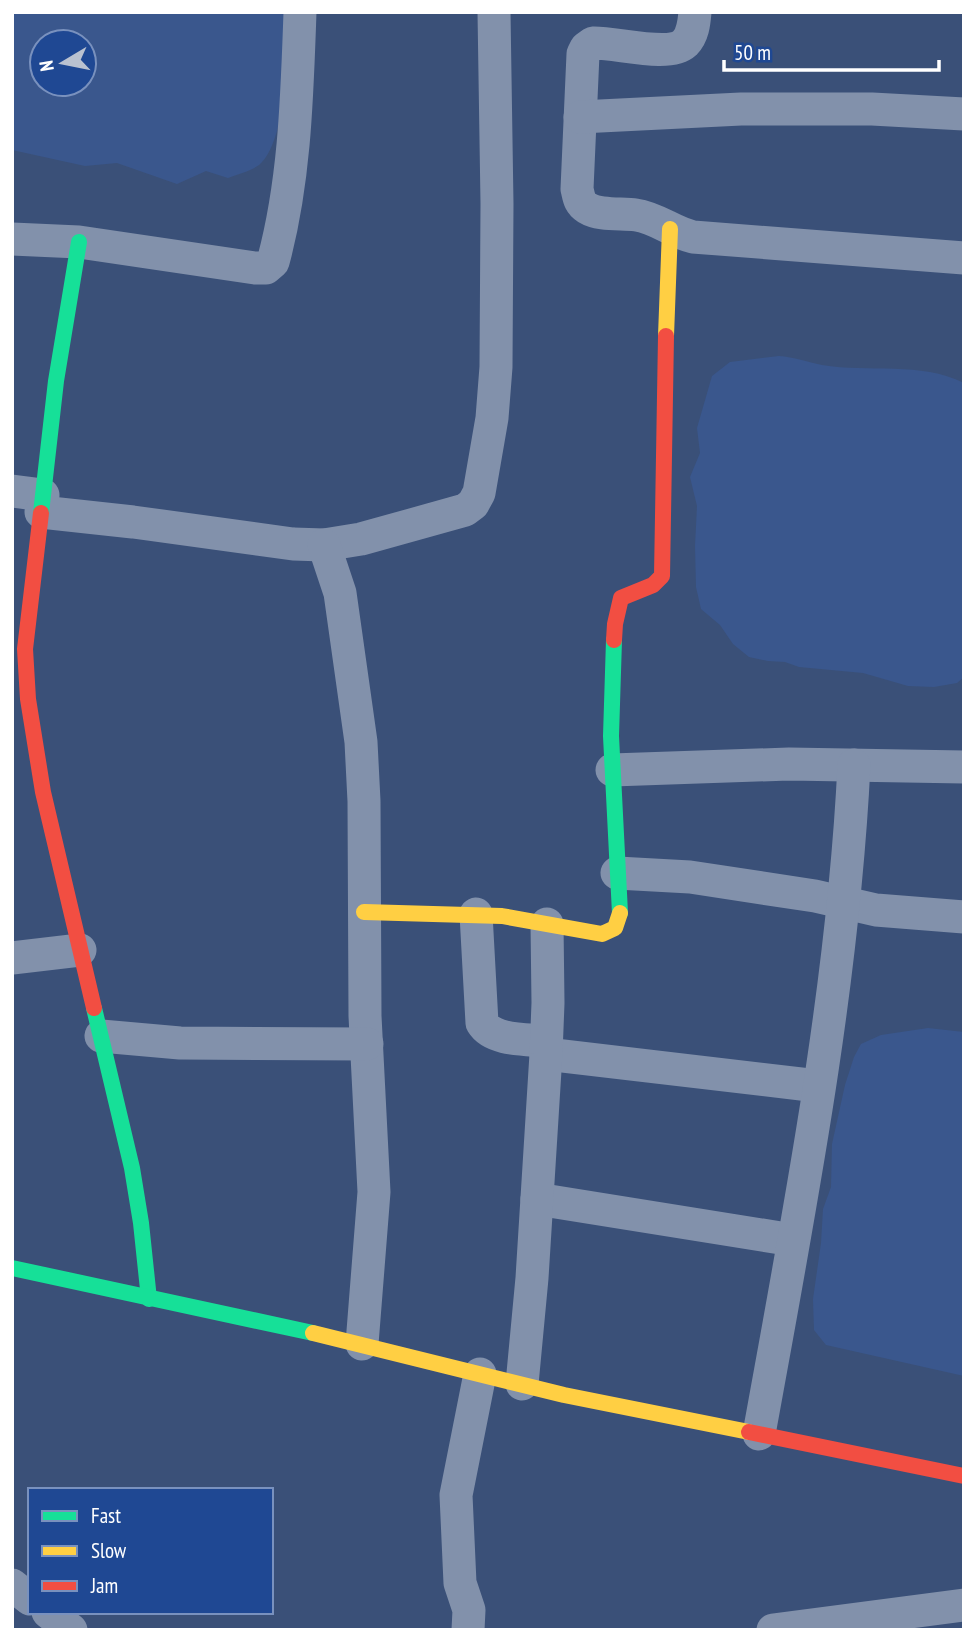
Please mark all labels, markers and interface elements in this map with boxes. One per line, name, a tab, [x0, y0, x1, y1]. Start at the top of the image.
north arrow	[28, 28, 98, 98]
scale bar	[724, 28, 939, 72]
text: 50 m	[734, 39, 771, 66]
text: N	[34, 59, 59, 73]
legend	[28, 1488, 273, 1614]
text: Fast	[91, 1502, 121, 1529]
text: Slow	[91, 1537, 127, 1564]
text: Jam	[90, 1572, 118, 1599]

